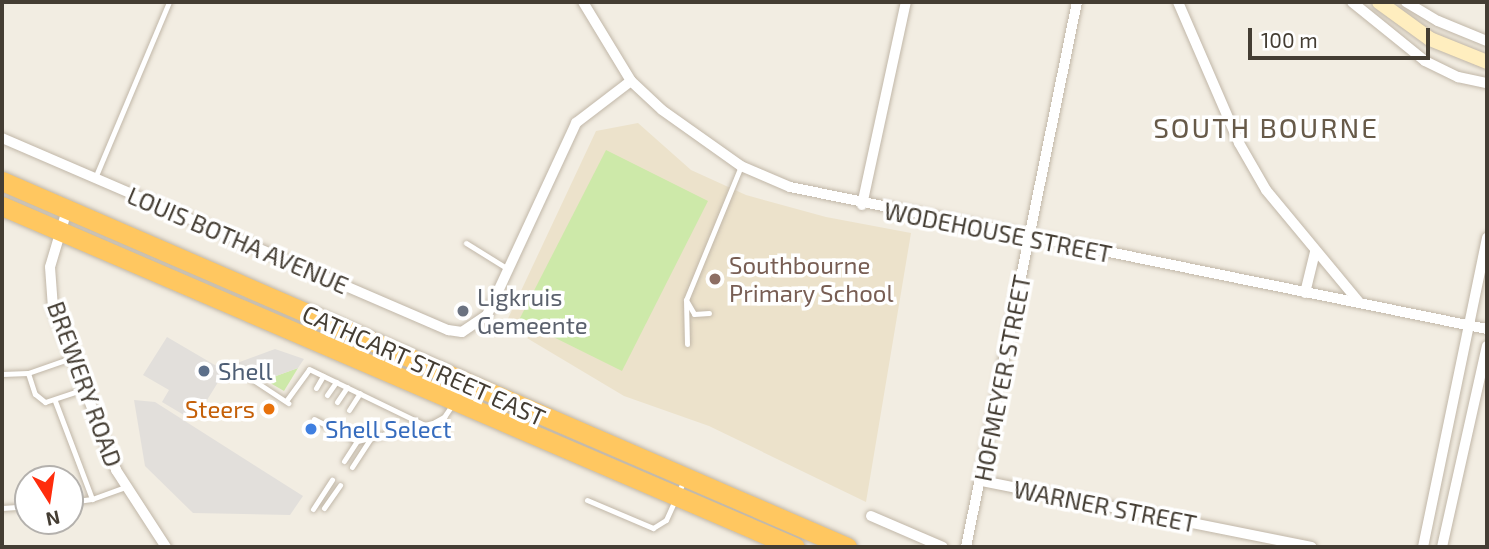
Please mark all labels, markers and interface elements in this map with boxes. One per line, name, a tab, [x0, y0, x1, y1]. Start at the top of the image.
scale bar	[1251, 14, 1433, 58]
text: 100 m	[1261, 27, 1318, 52]
district label: SOUTH BOURNE	[1155, 110, 1377, 144]
street label: LOUIS BOTHA AVENUE	[123, 180, 353, 300]
street label: WODEHOUSE STREET	[882, 196, 1114, 268]
place label: Southbourne Primary School	[729, 251, 894, 307]
marker: Southbourne Primary School	[707, 271, 723, 287]
street label: HOFMEYER STREET	[968, 272, 1036, 484]
place label: Ligkruis Gemeente	[477, 283, 588, 339]
street label: BREWERY ROAD	[42, 297, 128, 471]
street label: CATHCART STREET EAST	[298, 298, 550, 432]
marker: Ligkruis Gemeente	[455, 303, 471, 319]
place label: Shell	[218, 357, 273, 385]
marker: Shell	[196, 363, 212, 379]
place label: Steers	[185, 395, 255, 423]
marker: Steers	[261, 401, 277, 417]
place label: Shell Select	[325, 415, 452, 443]
marker: Shell Select	[303, 421, 319, 437]
north arrow	[14, 465, 84, 535]
street label: WARNER STREET	[1011, 474, 1199, 538]
text: N	[44, 506, 62, 532]

